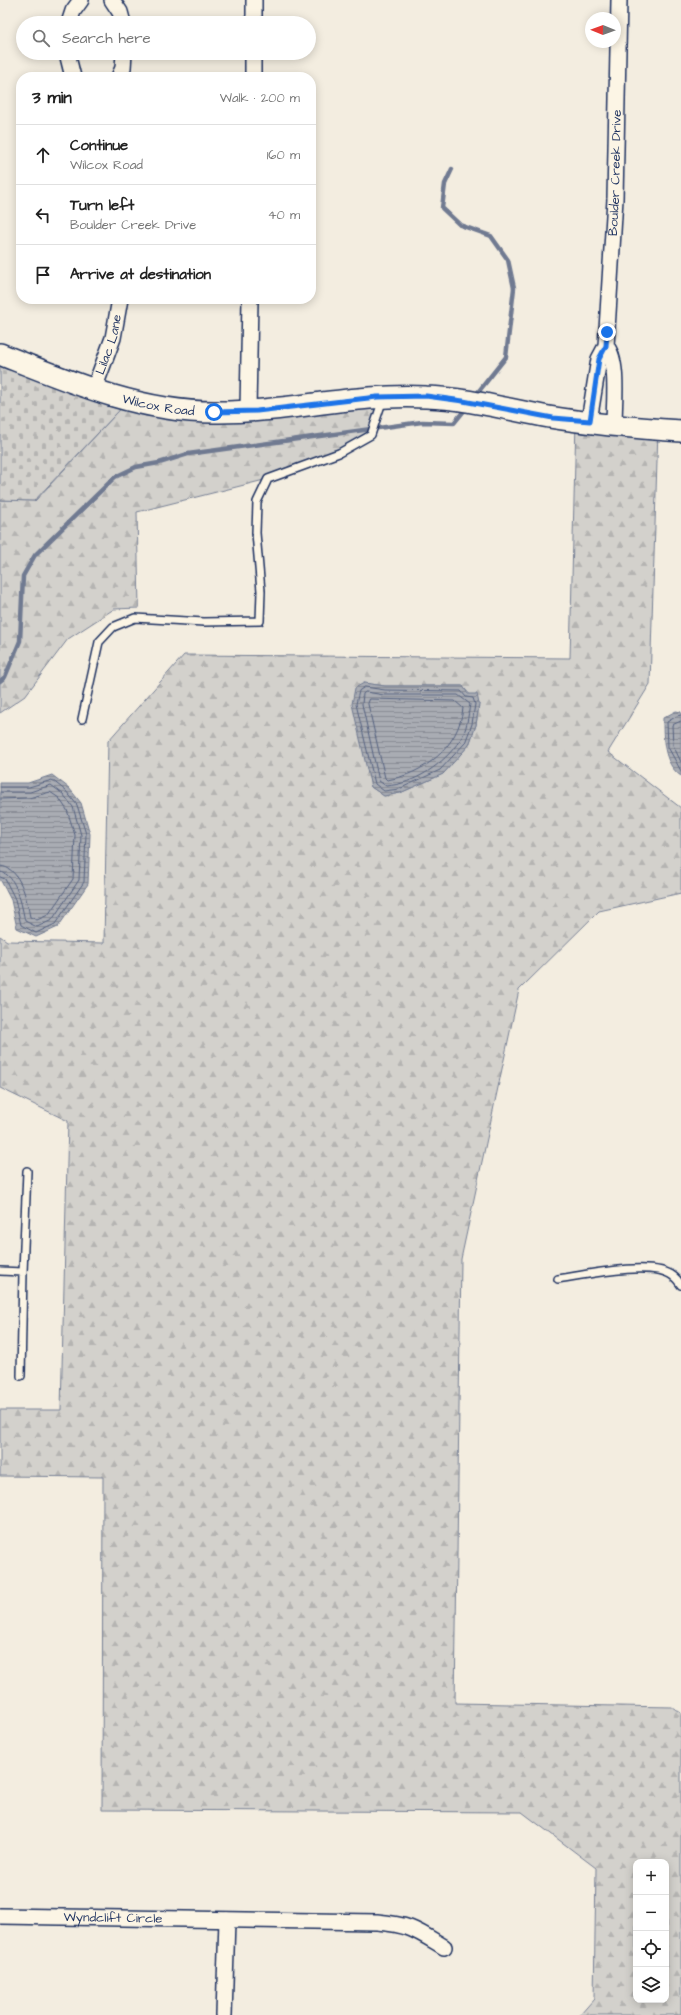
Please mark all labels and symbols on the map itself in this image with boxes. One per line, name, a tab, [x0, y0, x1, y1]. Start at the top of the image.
north arrow	[585, 12, 621, 48]
street label: Boulder Creek Drive	[604, 109, 626, 237]
street label: Lilac Lane	[91, 313, 126, 377]
route end	[598, 323, 616, 341]
street label: Wilcox Road	[120, 390, 195, 420]
route start	[205, 403, 223, 421]
street label: Wyndclift Circle	[63, 1908, 162, 1928]

